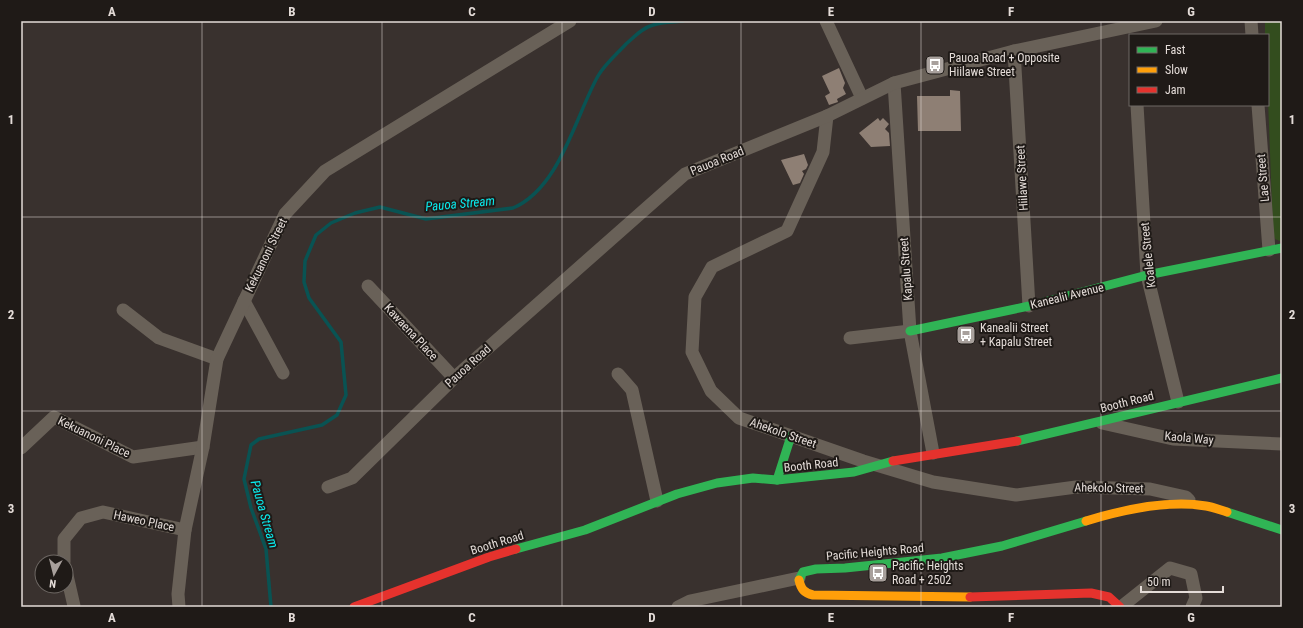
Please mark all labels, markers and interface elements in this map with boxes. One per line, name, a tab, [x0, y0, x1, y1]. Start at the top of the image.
text: A	[108, 4, 116, 19]
text: B	[288, 4, 296, 19]
text: C	[468, 4, 476, 19]
text: D	[648, 4, 656, 19]
text: E	[828, 4, 835, 19]
text: F	[1008, 4, 1014, 19]
text: G	[1187, 4, 1195, 19]
legend	[1129, 34, 1269, 106]
text: Fast	[1165, 43, 1186, 57]
place label: Pauoa Road + Opposite Hiilawe Street	[949, 51, 1060, 79]
bus stop icon: Pauoa Road + Opposite Hiilawe Street	[924, 54, 946, 76]
text: Slow	[1165, 63, 1188, 77]
text: Jam	[1165, 83, 1186, 97]
text: 1	[8, 112, 14, 127]
text: 1	[1289, 112, 1295, 127]
street label: Pauoa Road	[688, 144, 746, 178]
street label: Hiilawe Street	[1013, 144, 1031, 211]
street label: Lae Street	[1254, 153, 1272, 202]
water label: Pauoa Stream	[425, 193, 495, 214]
street label: Kekuanoni Street	[242, 215, 290, 294]
street label: Koalele Street	[1138, 221, 1158, 288]
street label: Kapalu Street	[897, 236, 915, 301]
street label: Kanealii Avenue	[1029, 280, 1105, 312]
street label: Kawaena Place	[381, 301, 441, 363]
text: 2	[8, 307, 15, 322]
text: 2	[1289, 307, 1296, 322]
place label: Kanealii Street + Kapalu Street	[980, 321, 1053, 349]
bus stop icon: Kanealii Street + Kapalu Street	[955, 324, 977, 346]
street label: Pauoa Road	[442, 342, 494, 390]
street label: Booth Road	[1099, 389, 1155, 415]
street label: Kekuanoni Place	[56, 414, 133, 461]
street label: Ahekolo Street	[748, 415, 819, 451]
street label: Kaola Way	[1164, 429, 1214, 447]
street label: Booth Road	[783, 455, 839, 475]
water label: Pauoa Stream	[248, 479, 281, 550]
street label: Ahekolo Street	[1074, 480, 1144, 496]
text: 3	[8, 501, 14, 516]
text: 3	[1289, 501, 1295, 516]
street label: Haweo Place	[112, 508, 176, 534]
street label: Booth Road	[469, 528, 525, 558]
street label: Pacific Heights Road	[825, 541, 925, 563]
north arrow	[34, 554, 74, 594]
place label: Pacific Heights Road + 2502	[892, 559, 963, 587]
bus stop icon: Pacific Heights Road + 2502	[867, 562, 889, 584]
scale bar	[1141, 568, 1223, 594]
text: 50 m	[1147, 575, 1171, 589]
text: N	[48, 577, 57, 590]
text: A	[108, 610, 116, 625]
text: B	[288, 610, 296, 625]
text: C	[468, 610, 476, 625]
text: D	[648, 610, 656, 625]
text: E	[828, 610, 835, 625]
text: F	[1008, 610, 1014, 625]
text: G	[1187, 610, 1195, 625]

